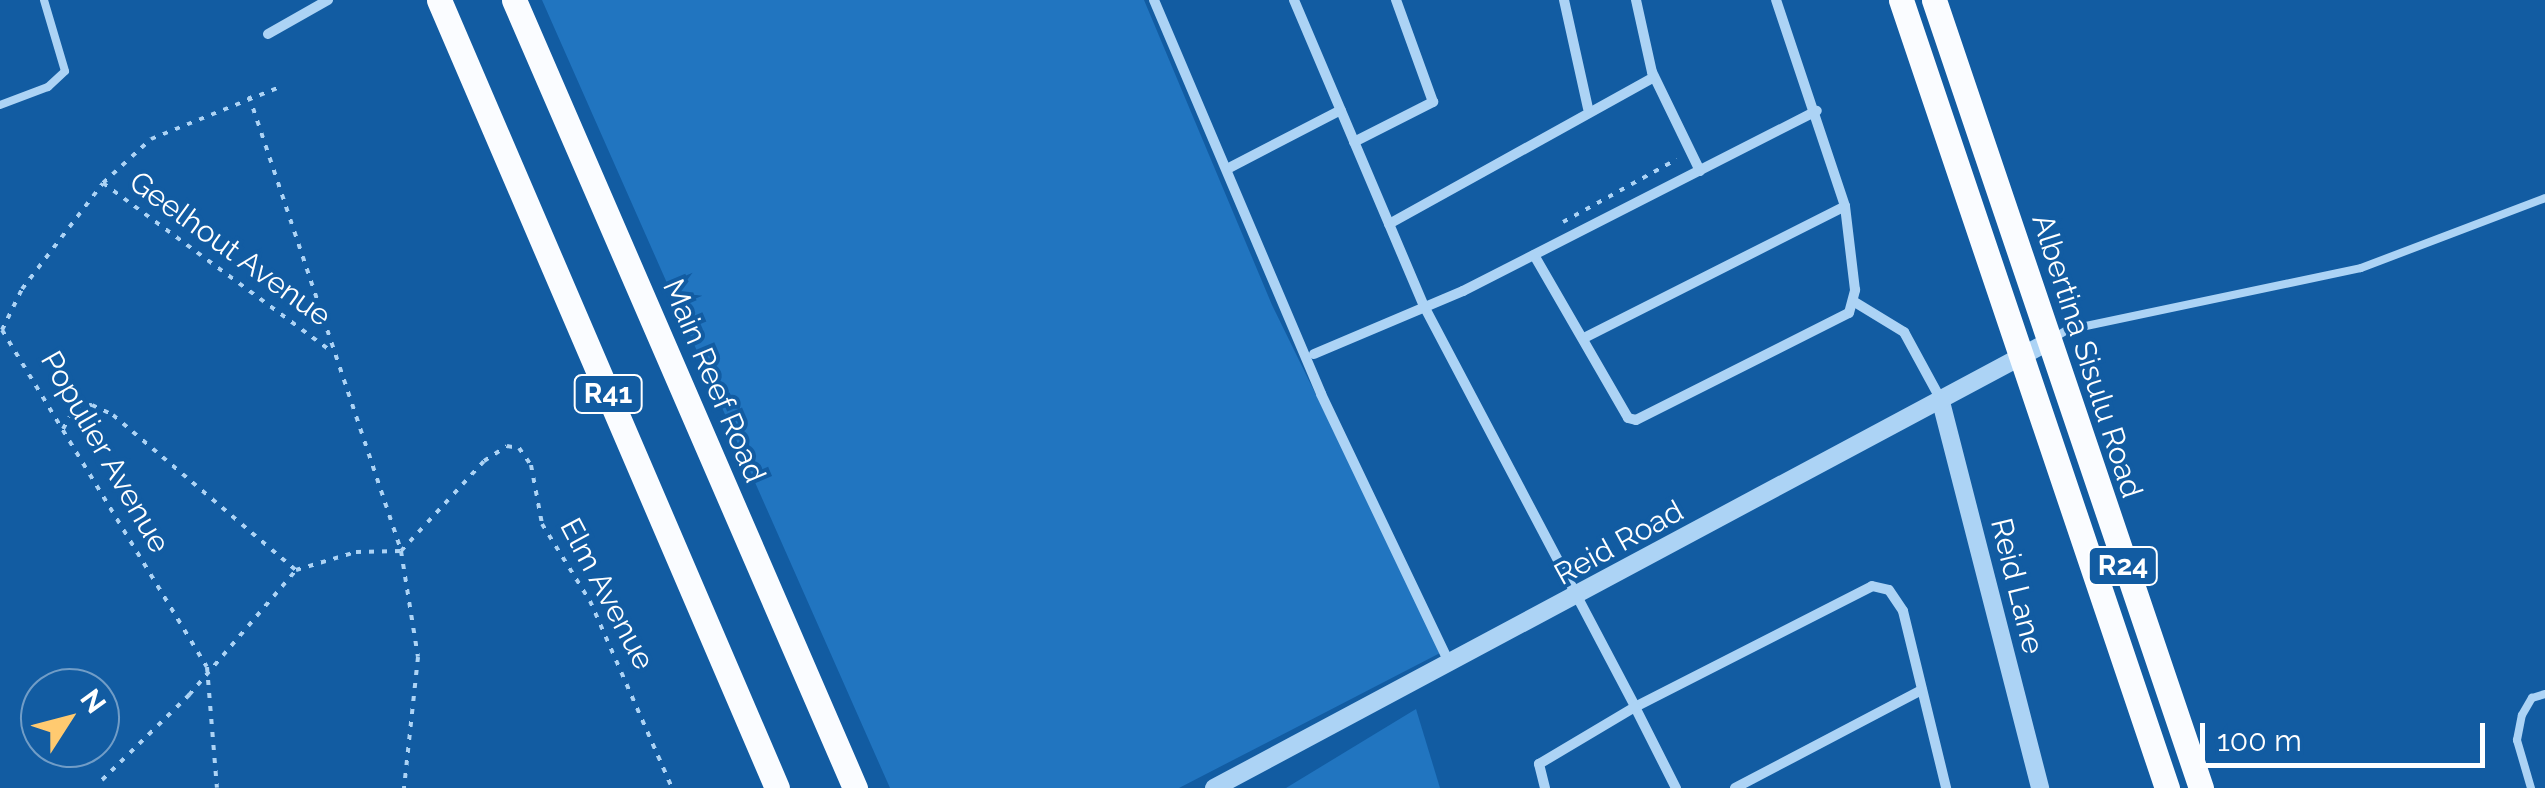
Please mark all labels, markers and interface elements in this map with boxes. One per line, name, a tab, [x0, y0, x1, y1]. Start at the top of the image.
street label: Geelhout Avenue	[122, 164, 338, 334]
street label: Albertina Sisulu Road	[2024, 210, 2150, 502]
street label: Main Reef Road	[655, 274, 773, 488]
street label: Populier Avenue	[32, 344, 178, 560]
road number: R41	[573, 371, 643, 417]
street label: Reid Road	[1548, 493, 1690, 593]
street label: Elm Avenue	[552, 512, 662, 676]
street label: Reid Lane	[1983, 514, 2051, 658]
road number: R24	[2086, 543, 2160, 589]
north arrow	[20, 668, 120, 768]
text: N	[73, 683, 113, 720]
scale bar	[2205, 703, 2490, 765]
text: 100 m	[2217, 723, 2302, 758]

